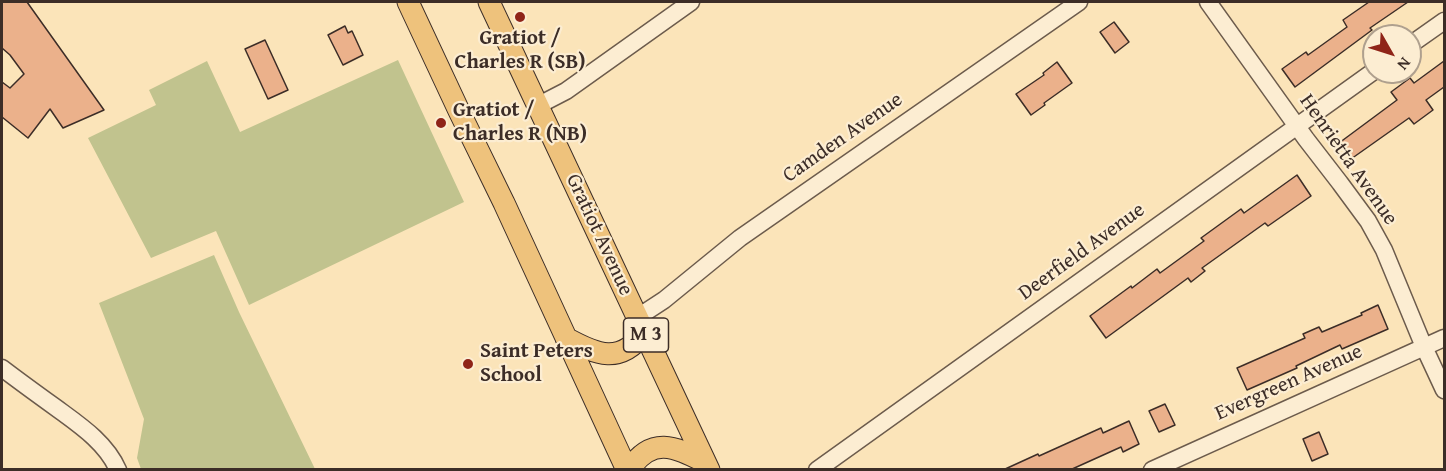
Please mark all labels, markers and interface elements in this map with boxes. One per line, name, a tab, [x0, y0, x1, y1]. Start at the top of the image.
marker: Gratiot / Charles R (SB)	[513, 10, 527, 24]
north arrow	[1362, 24, 1422, 84]
place label: Gratiot / Charles R (SB)	[455, 26, 585, 76]
text: N	[1392, 52, 1417, 76]
street label: Camden Avenue	[778, 87, 908, 189]
street label: Henrietta Avenue	[1294, 90, 1402, 230]
place label: Gratiot / Charles R (NB)	[453, 98, 587, 148]
marker: Gratiot / Charles R (NB)	[434, 116, 448, 130]
street label: Gratiot Avenue	[560, 170, 638, 300]
street label: Deerfield Avenue	[1014, 198, 1150, 306]
road number: M 3	[624, 318, 668, 352]
place label: Saint Peters School	[480, 339, 593, 389]
street label: Evergreen Avenue	[1211, 339, 1367, 427]
marker: Saint Peters School	[461, 357, 475, 371]

